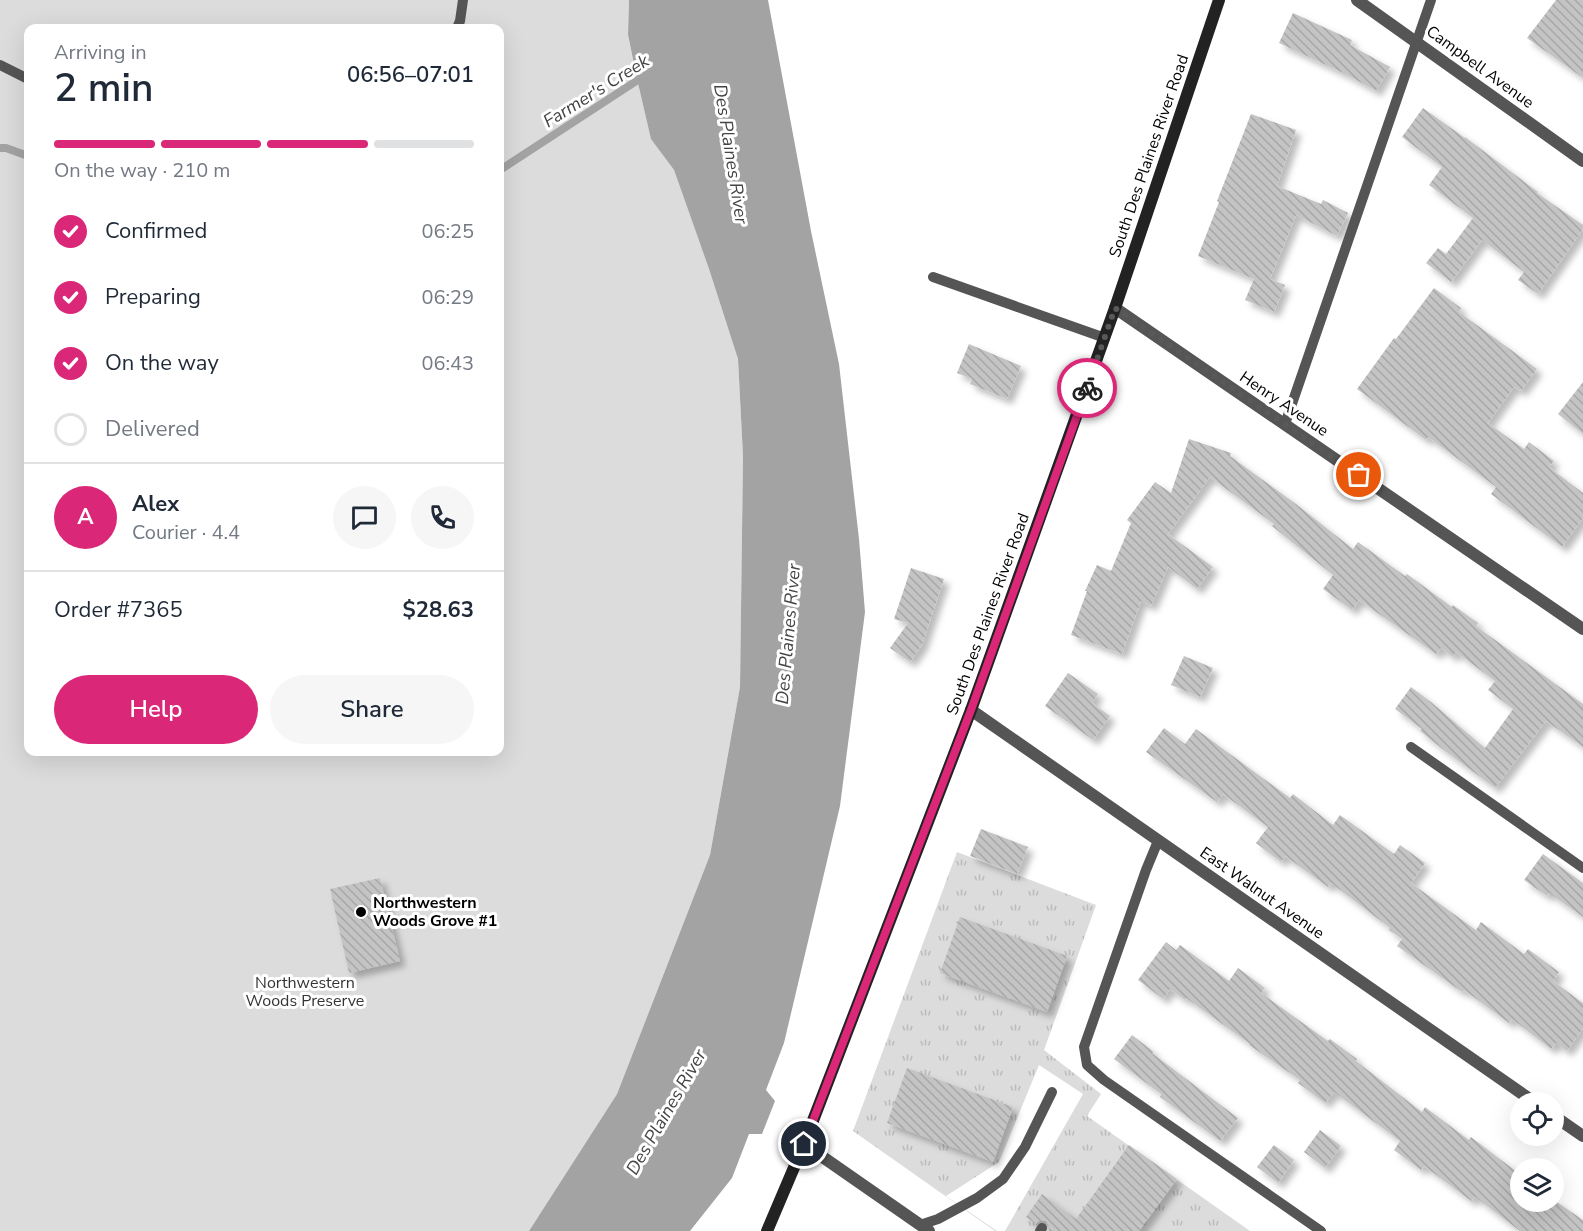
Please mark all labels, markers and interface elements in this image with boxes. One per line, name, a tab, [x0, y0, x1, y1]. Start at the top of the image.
street label: Campbell Avenue	[1422, 21, 1538, 113]
text: Arriving in	[54, 39, 147, 66]
water label: Farmer's Creek	[538, 48, 654, 133]
street label: South Des Plaines River Road	[1104, 52, 1194, 260]
text: 06:56–07:01	[347, 60, 474, 90]
text: 2 min	[54, 62, 153, 115]
water label: Des Plaines River	[708, 82, 754, 226]
text: On the way · 210 m	[54, 157, 230, 184]
icon: check	[54, 215, 87, 248]
text: Confirmed	[105, 216, 207, 246]
text: 06:25	[421, 218, 474, 245]
icon: check	[54, 281, 87, 314]
text: Preparing	[105, 282, 201, 312]
text: 06:29	[421, 284, 474, 311]
icon: check	[54, 347, 87, 380]
text: On the way	[105, 348, 219, 378]
text: 06:43	[421, 350, 474, 377]
courier	[1057, 358, 1117, 418]
street label: Henry Avenue	[1235, 366, 1333, 442]
icon: bike	[1071, 372, 1104, 405]
text: Delivered	[105, 414, 200, 444]
pin	[1333, 449, 1384, 500]
icon: bag	[1342, 458, 1375, 491]
button: chat	[333, 486, 396, 549]
button: phone	[411, 486, 474, 549]
text: Alex	[132, 489, 179, 519]
text: A	[77, 502, 94, 532]
street label: South Des Plaines River Road	[941, 510, 1035, 718]
text: Courier · 4.4	[132, 519, 240, 546]
water label: Des Plaines River	[770, 562, 806, 705]
text: Order #7365	[54, 595, 183, 625]
text: $28.63	[403, 595, 474, 625]
button: Help	[54, 675, 258, 744]
button: Share	[270, 675, 474, 744]
street label: East Walnut Avenue	[1195, 842, 1329, 944]
place label: Northwestern Woods Grove #1	[373, 892, 497, 932]
marker: Northwestern Woods Grove #1	[354, 905, 368, 919]
park label: Northwestern Woods Preserve	[246, 972, 364, 1012]
water label: Des Plaines River	[620, 1044, 712, 1179]
map controls	[1510, 1092, 1564, 1212]
button: locate	[1510, 1092, 1564, 1146]
pin	[778, 1118, 829, 1169]
icon: home	[787, 1127, 820, 1160]
button: layers	[1510, 1158, 1564, 1212]

